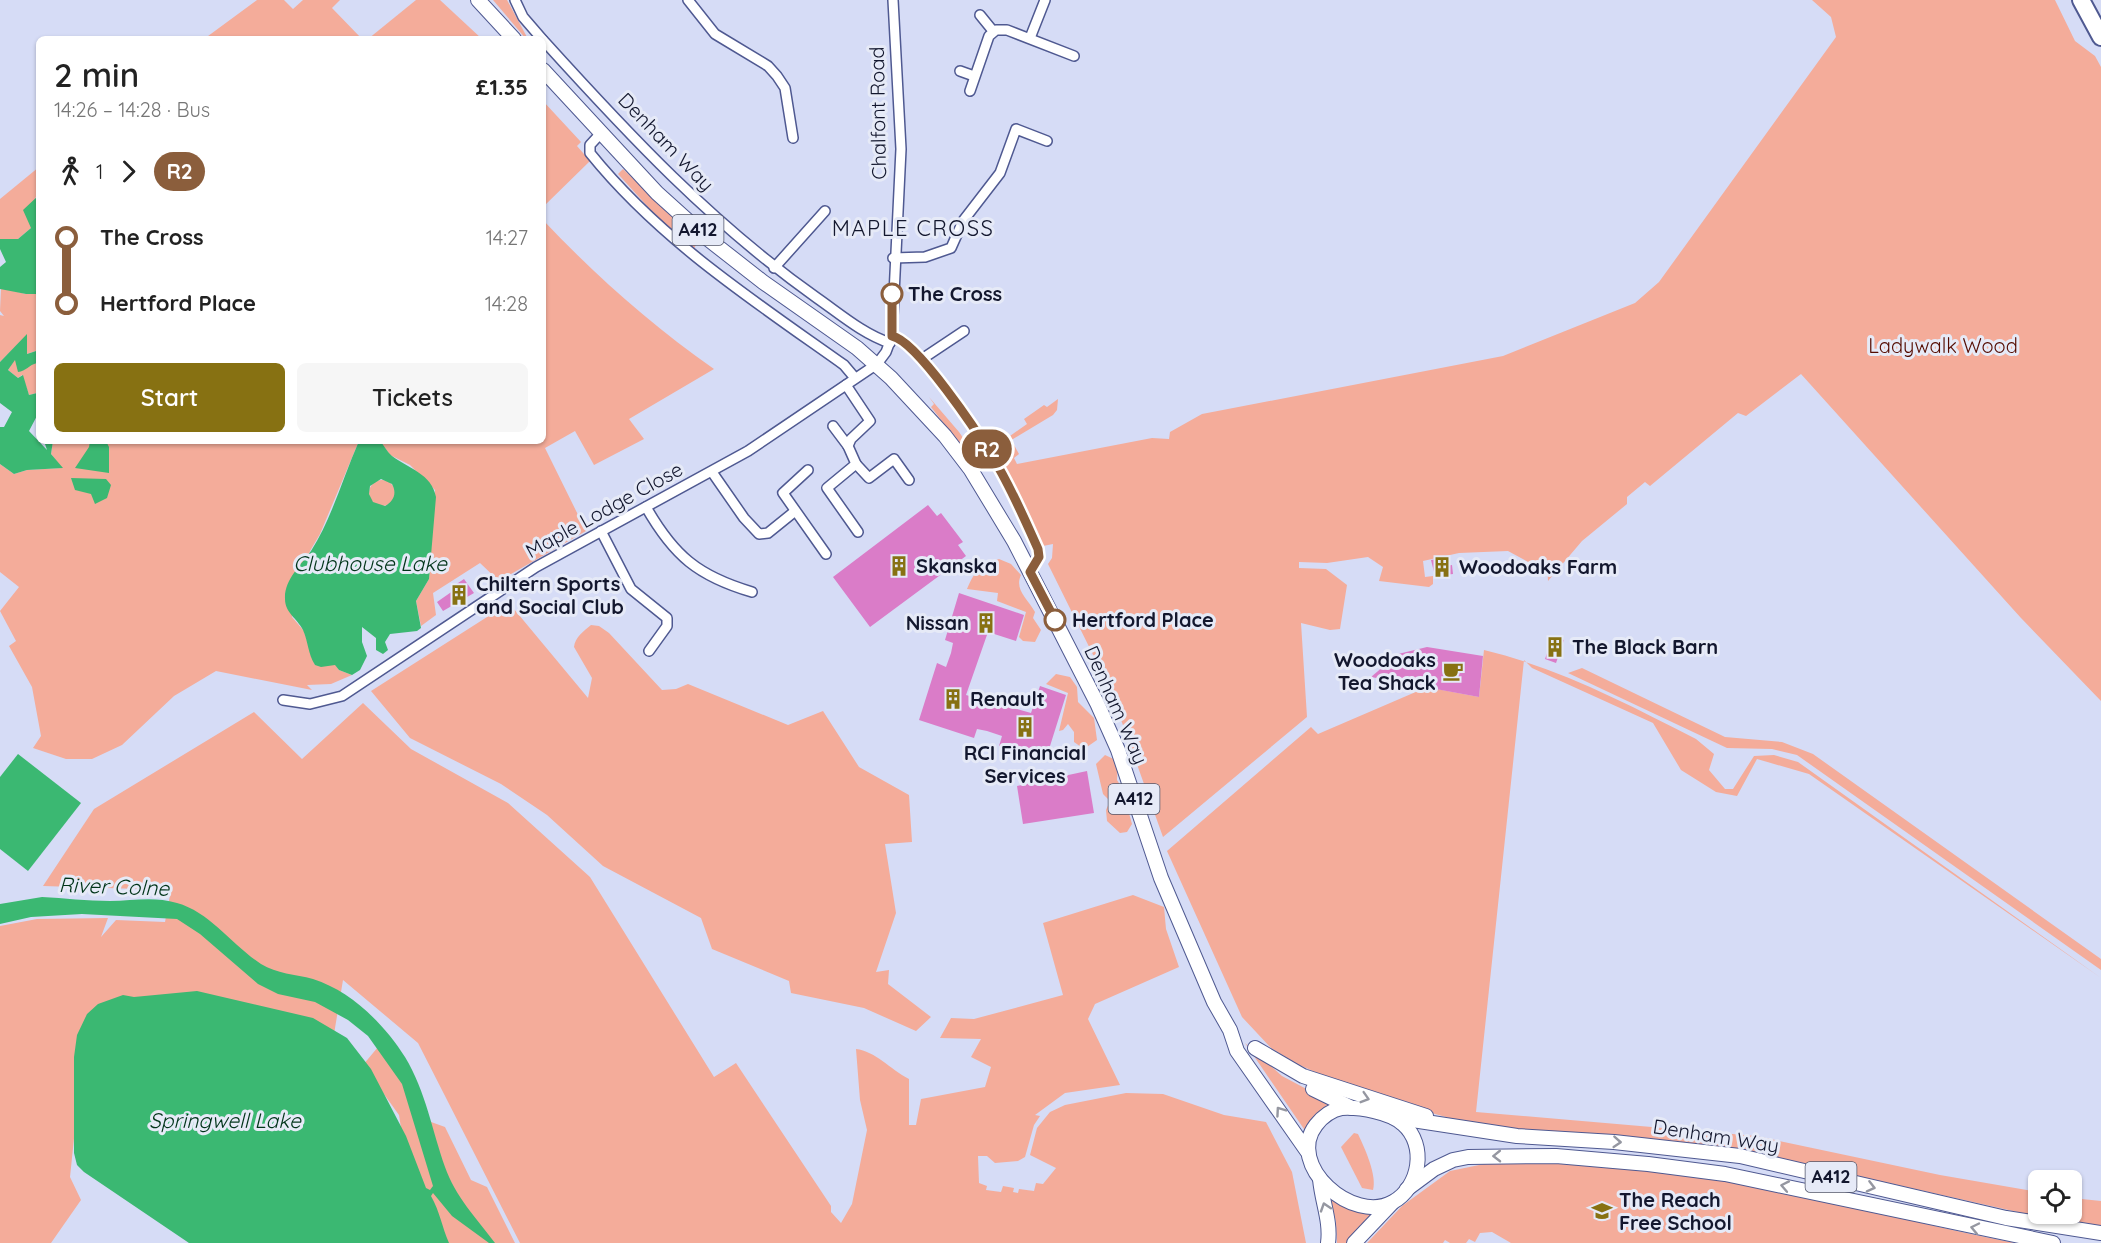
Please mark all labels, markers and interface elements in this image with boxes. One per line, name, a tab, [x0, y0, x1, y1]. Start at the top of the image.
street label: Chalfont Road	[864, 46, 891, 180]
text: 2 min	[54, 54, 139, 95]
text: £1.35	[476, 73, 528, 101]
street label: Denham Way	[613, 87, 720, 196]
text: 14:26 – 14:28 · Bus	[54, 97, 210, 122]
icon: walk	[54, 155, 87, 188]
icon: forward	[112, 155, 145, 188]
text: R2	[166, 158, 193, 184]
text: 1	[96, 159, 103, 184]
district label: MAPLE CROSS	[832, 214, 994, 242]
road number: A412	[672, 215, 724, 245]
text: The Cross	[100, 223, 204, 251]
text: 14:27	[486, 225, 528, 250]
place label: The Cross	[908, 281, 1002, 306]
marker: The Cross	[881, 283, 903, 305]
text: Hertford Place	[100, 289, 256, 317]
text: 14:28	[485, 291, 528, 316]
park label: Ladywalk Wood	[1868, 333, 2018, 358]
button: Start	[54, 363, 285, 432]
button: Tickets	[297, 363, 528, 432]
line badge: R2	[960, 430, 1014, 468]
text: R2	[974, 436, 1000, 462]
street label: Maple Lodge Close	[521, 456, 687, 563]
water label: Clubhouse Lake	[293, 550, 448, 576]
place label: Skanska	[916, 553, 997, 578]
building icon: Skanska	[887, 554, 911, 578]
place label: Woodoaks Farm	[1459, 554, 1617, 579]
building icon: Woodoaks Farm	[1430, 555, 1454, 579]
place label: Chiltern Sports and Social Club	[476, 571, 624, 619]
building icon: Chiltern Sports and Social Club	[447, 583, 471, 607]
place label: Hertford Place	[1072, 607, 1214, 632]
marker: Hertford Place	[1044, 609, 1066, 631]
place label: Nissan	[906, 610, 969, 635]
building icon: Nissan	[974, 611, 998, 635]
place label: The Black Barn	[1572, 634, 1718, 659]
building icon: The Black Barn	[1543, 635, 1567, 659]
street label: Denham Way	[1079, 642, 1154, 768]
place label: Woodoaks Tea Shack	[1334, 647, 1436, 695]
cafe icon: Woodoaks Tea Shack	[1441, 659, 1465, 683]
place label: Renault	[970, 686, 1045, 711]
building icon: Renault	[941, 687, 965, 711]
building icon: RCI Financial Services	[1013, 715, 1037, 739]
place label: RCI Financial Services	[964, 740, 1086, 788]
road number: A412	[1108, 784, 1160, 814]
water label: River Colne	[58, 871, 171, 901]
one-way arrow	[1359, 1091, 1370, 1103]
water label: Springwell Lake	[149, 1107, 302, 1133]
one-way arrow	[1276, 1107, 1287, 1118]
street label: Denham Way	[1651, 1113, 1781, 1158]
one-way arrow	[1612, 1136, 1621, 1149]
one-way arrow	[1493, 1150, 1502, 1162]
road number: A412	[1806, 1162, 1856, 1192]
map controls	[2028, 1170, 2082, 1224]
button: locate	[2028, 1170, 2082, 1224]
one-way arrow	[1865, 1179, 1875, 1192]
one-way arrow	[1780, 1180, 1790, 1193]
place label: The Reach Free School	[1619, 1187, 1732, 1235]
school or university icon: The Reach Free School	[1590, 1199, 1614, 1223]
one-way arrow	[1319, 1202, 1332, 1213]
one-way arrow	[1971, 1222, 1981, 1235]

